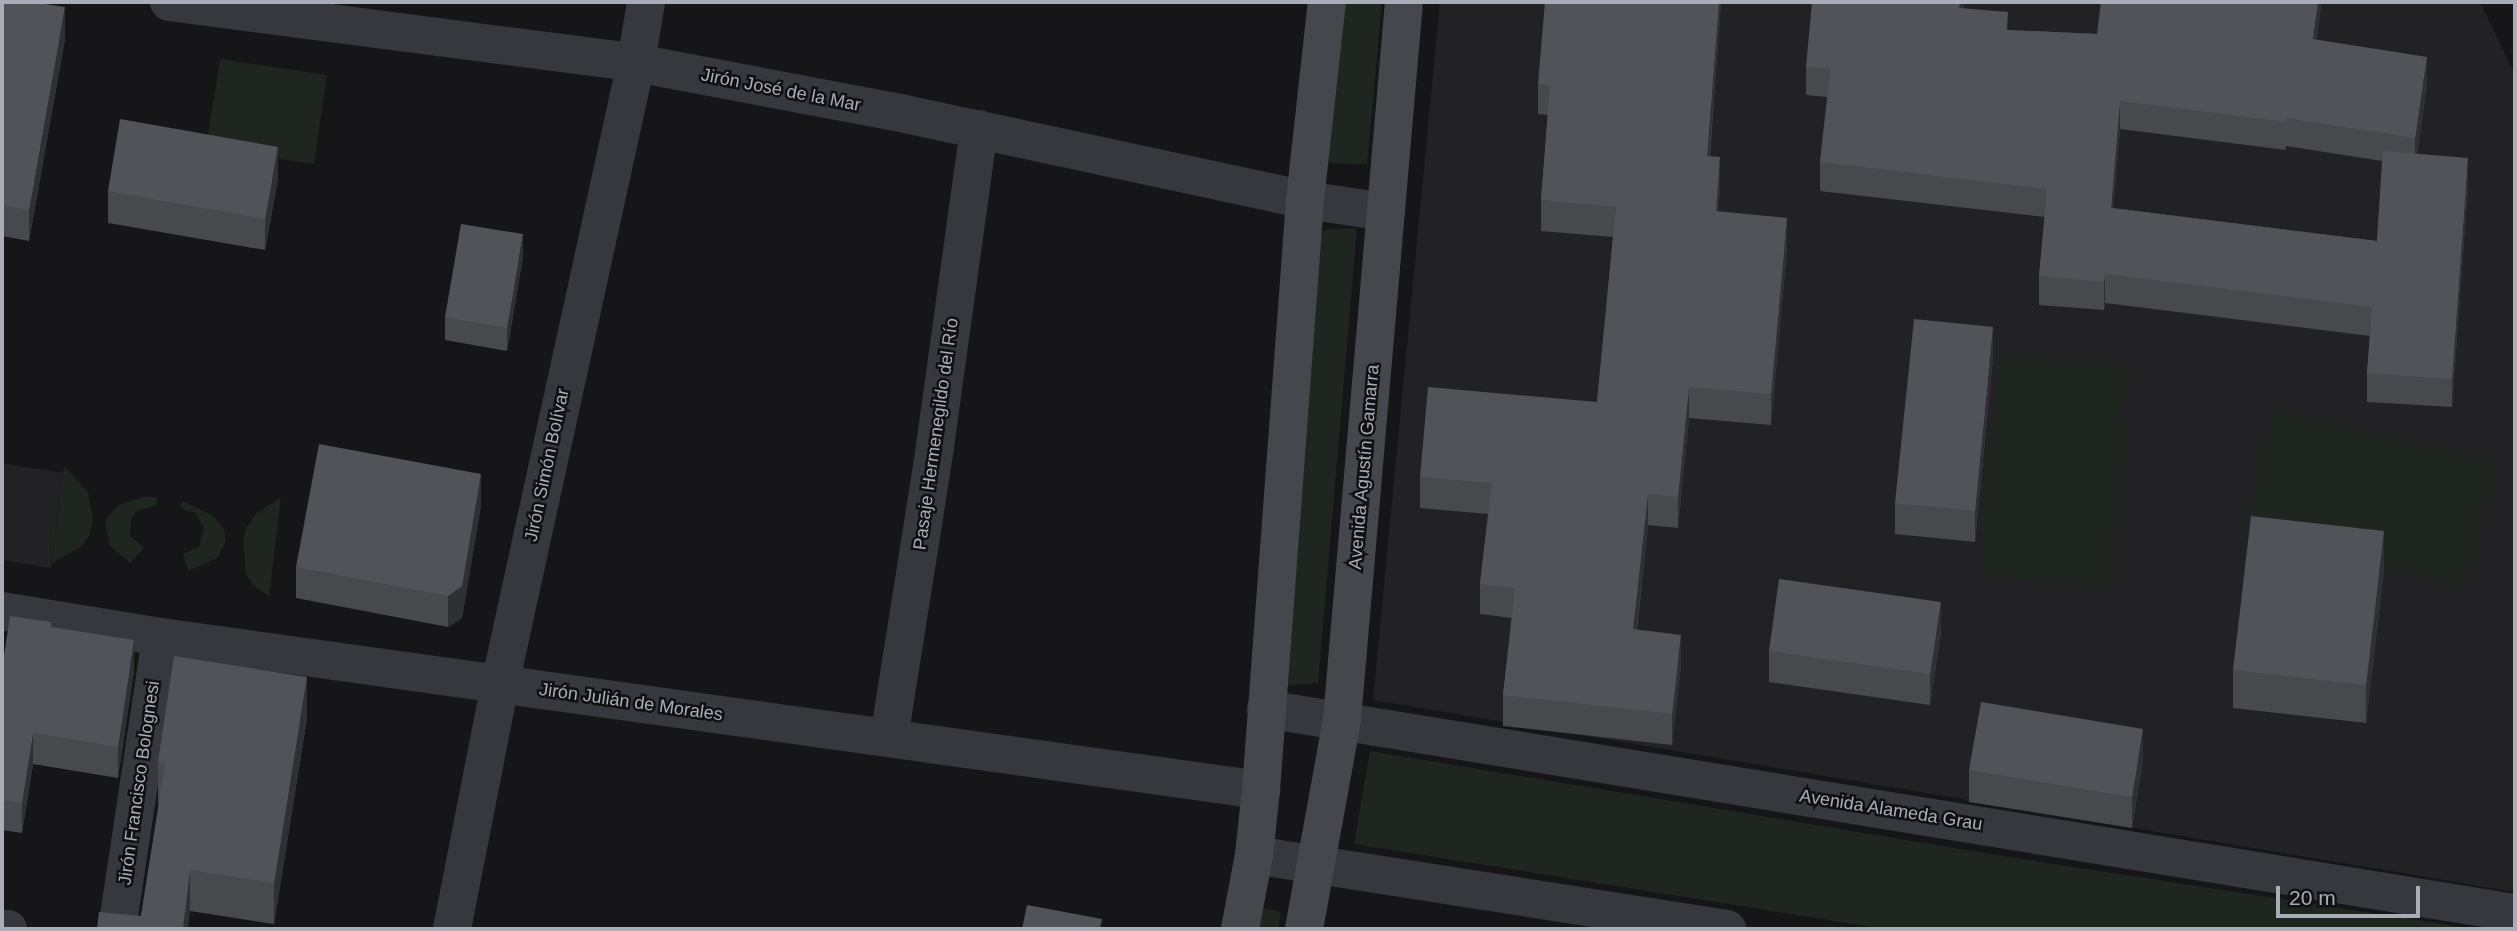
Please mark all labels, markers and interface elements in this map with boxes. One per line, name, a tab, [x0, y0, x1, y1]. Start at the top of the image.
street label: Jirón José de la Mar	[699, 64, 863, 116]
street label: Pasaje Hermenegildo del Río	[909, 317, 963, 551]
street label: Avenida Agustín Gamarra	[1344, 363, 1384, 571]
street label: Jirón Simón Bolívar	[520, 386, 574, 544]
street label: Jirón Julián de Morales	[538, 678, 724, 726]
street label: Jirón Francisco Bolognesi	[114, 679, 164, 887]
street label: Avenida Alameda Grau	[1798, 785, 1984, 835]
scale bar	[2279, 872, 2422, 916]
text: 20 m	[2289, 886, 2336, 909]

